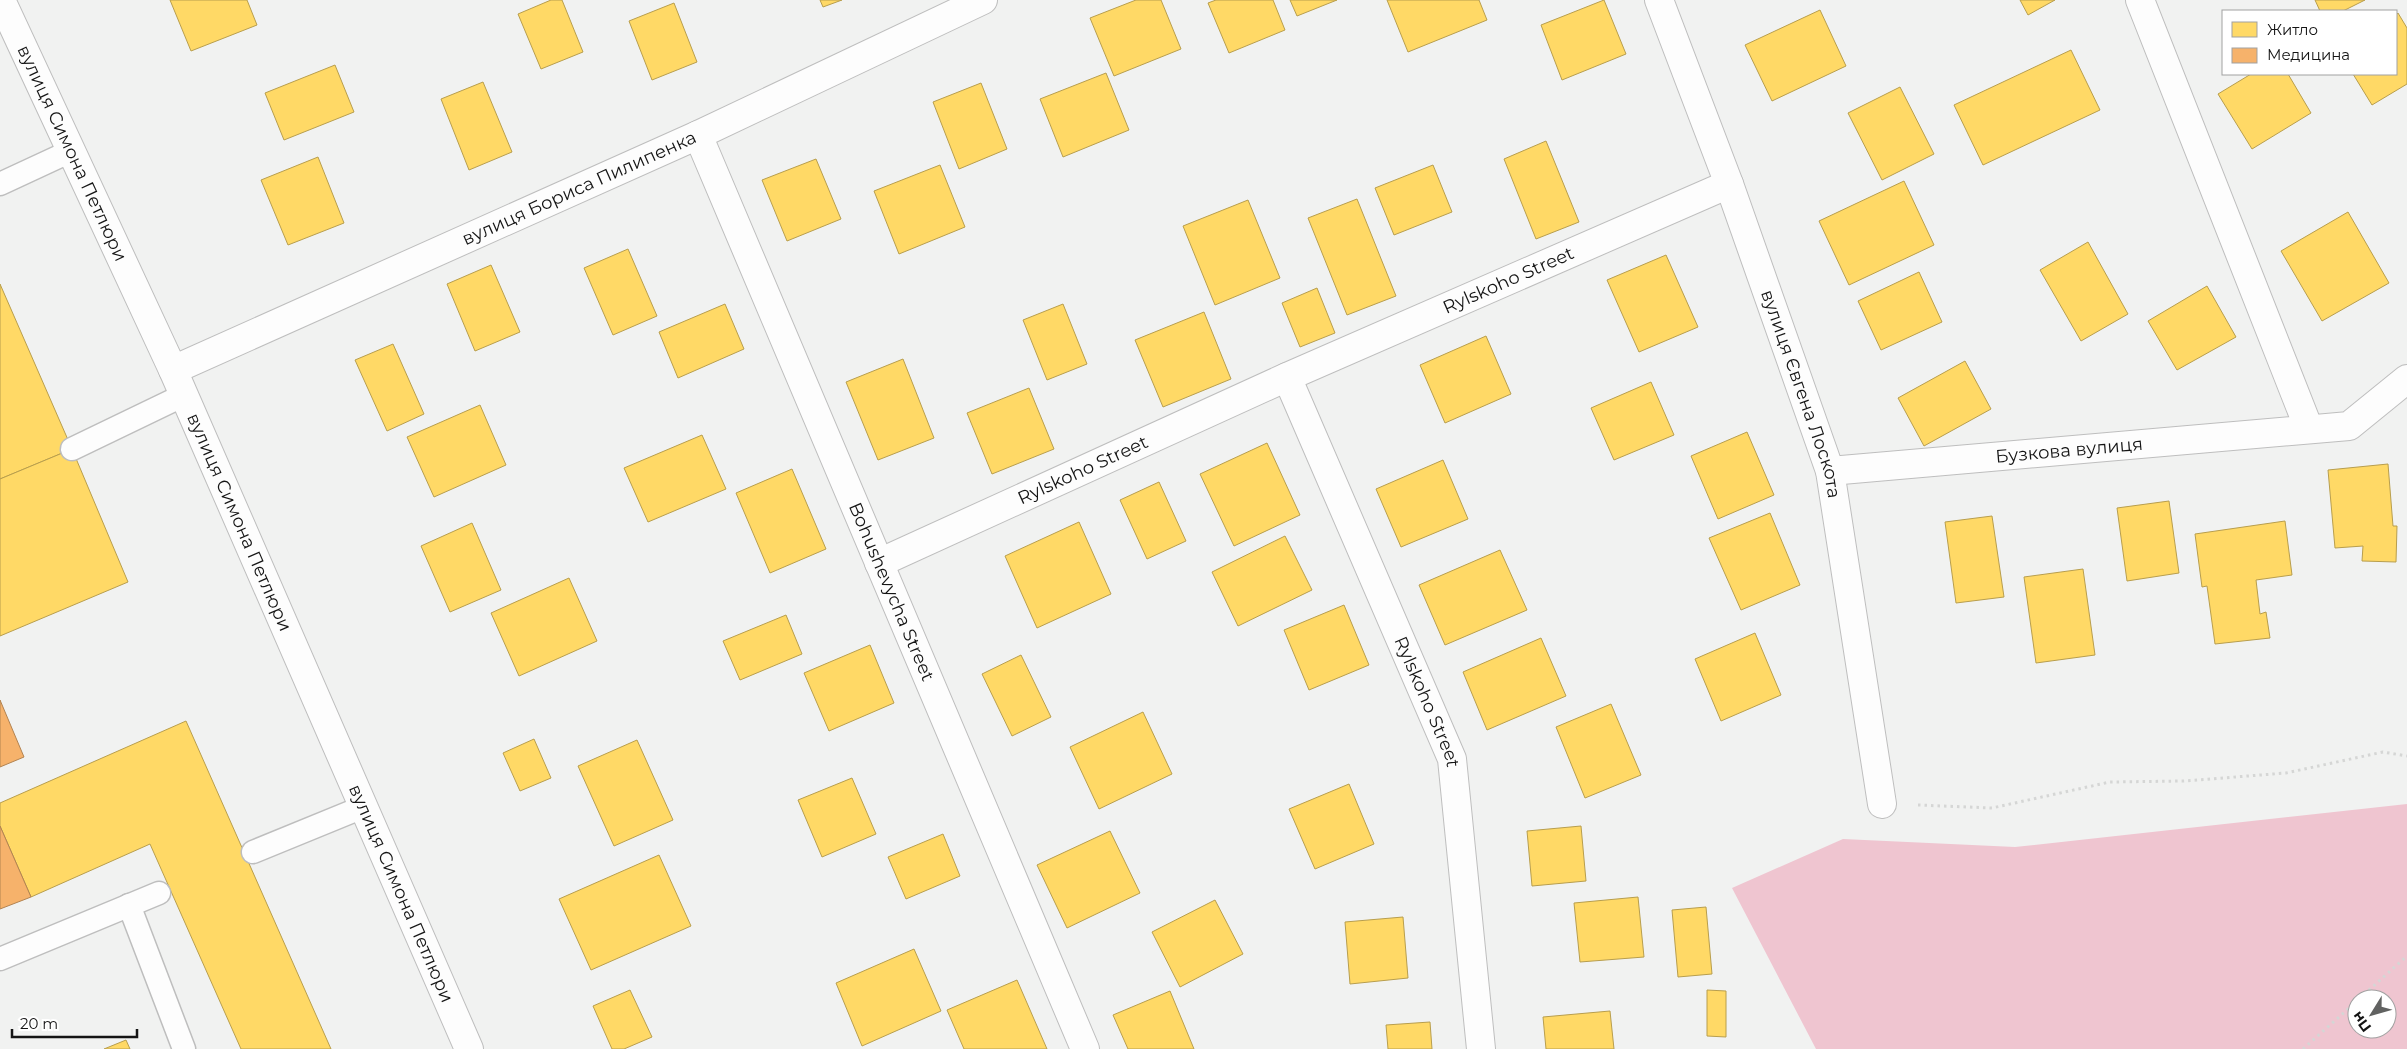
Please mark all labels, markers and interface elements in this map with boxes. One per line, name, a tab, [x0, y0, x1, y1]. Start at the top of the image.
legend	[2222, 10, 2397, 75]
text: Житло	[2267, 20, 2318, 39]
street label: вулиця Симона Петлюри	[13, 42, 132, 265]
text: Медицина	[2267, 45, 2350, 64]
street label: вулиця Бориса Пилипенка	[459, 126, 700, 250]
street label: Rylskoho Street	[1440, 242, 1577, 319]
street label: вулиця Євгена Лоскота	[1756, 287, 1845, 500]
street label: вулиця Симона Петлюри	[182, 410, 297, 635]
street label: Rylskoho Street	[1014, 431, 1151, 509]
street label: Бузкова вулиця	[1994, 433, 2144, 468]
street label: Bohushevycha Street	[844, 499, 939, 684]
street label: Rylskoho Street	[1389, 633, 1464, 768]
street label: вулиця Симона Петлюри	[344, 781, 458, 1006]
north arrow	[2347, 989, 2397, 1039]
scale bar	[12, 1006, 138, 1038]
text: Пн	[2348, 1008, 2375, 1036]
text: 20 m	[20, 1014, 58, 1033]

